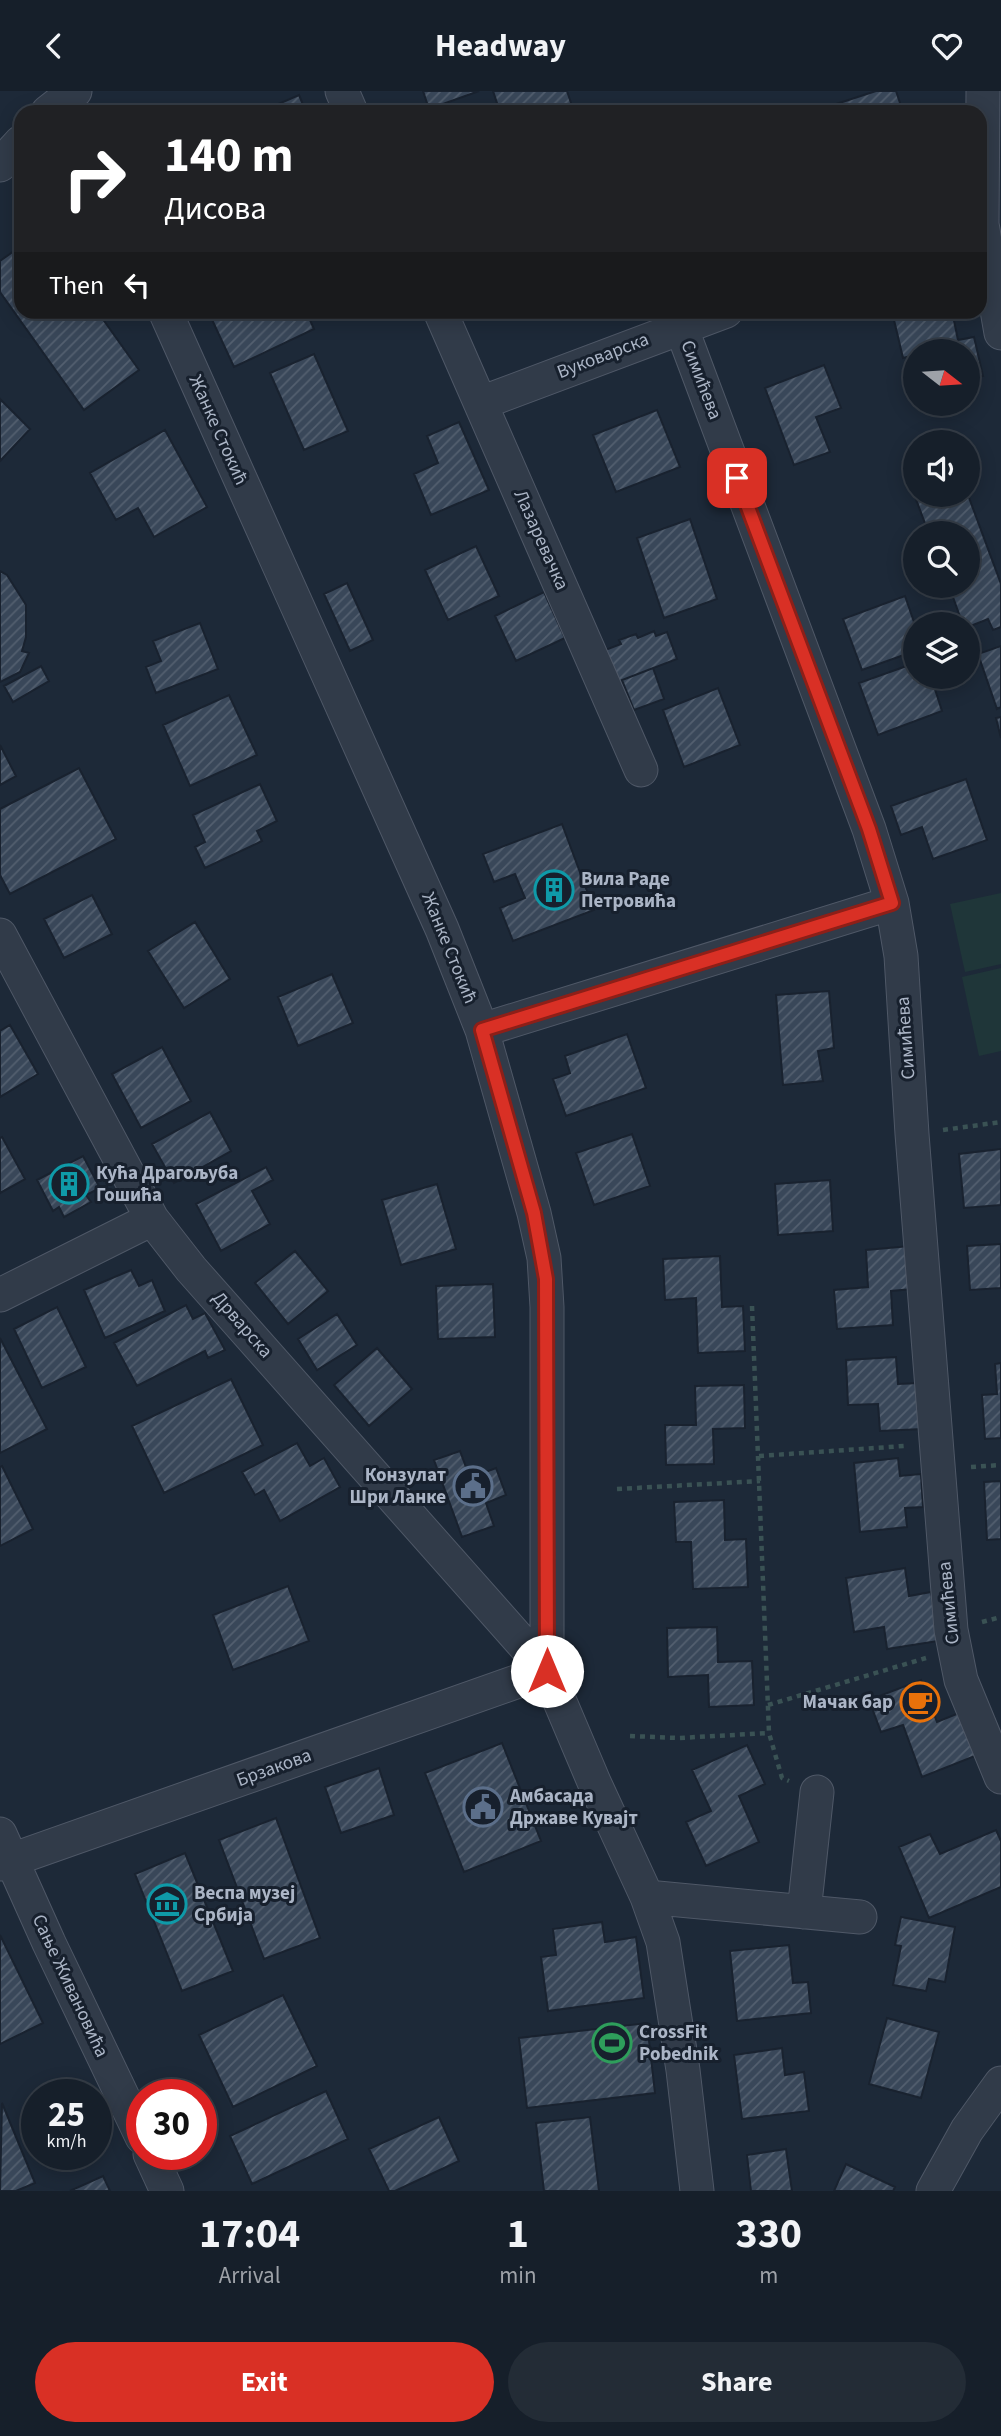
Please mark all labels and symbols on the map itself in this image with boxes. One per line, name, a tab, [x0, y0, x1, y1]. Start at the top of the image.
street label: Вуковарска	[553, 326, 653, 386]
street label: Симићева	[673, 336, 729, 424]
north arrow	[903, 339, 980, 417]
street label: Жанке Стокић	[182, 371, 254, 489]
pin	[707, 448, 767, 508]
street label: Лазаревачка	[507, 485, 575, 595]
place label: Вила Раде Петровића	[581, 866, 676, 915]
building icon: Вила Раде Петровића	[533, 869, 575, 911]
street label: Жанке Стокић	[414, 888, 484, 1008]
street label: Симићева	[890, 996, 922, 1080]
place label: Кућа Драгољуба Гошића	[96, 1160, 238, 1209]
building icon: Кућа Драгољуба Гошића	[48, 1163, 90, 1205]
street label: Дрварска	[205, 1286, 279, 1364]
place label: Конзулат Шри Ланке	[350, 1462, 446, 1511]
public building icon: Конзулат Шри Ланке	[452, 1465, 494, 1507]
street label: Симићева	[931, 1560, 967, 1646]
position arrow	[510, 1634, 584, 1708]
cafe icon: Мачак бар	[899, 1681, 941, 1723]
place label: Мачак бар	[802, 1689, 893, 1716]
street label: Брзакова	[233, 1742, 315, 1794]
place label: Амбасада Државе Кувајт	[509, 1783, 638, 1832]
public building icon: Амбасада Државе Кувајт	[462, 1786, 504, 1828]
place label: Веспа музеј Србија	[194, 1880, 295, 1929]
museum icon: Веспа музеј Србија	[146, 1883, 188, 1925]
street label: Сање Живановића	[25, 1910, 115, 2062]
place label: CrossFit Pobednik	[639, 2019, 719, 2068]
sports icon: CrossFit Pobednik	[591, 2022, 633, 2064]
speed limit sign: 30	[126, 2079, 217, 2170]

